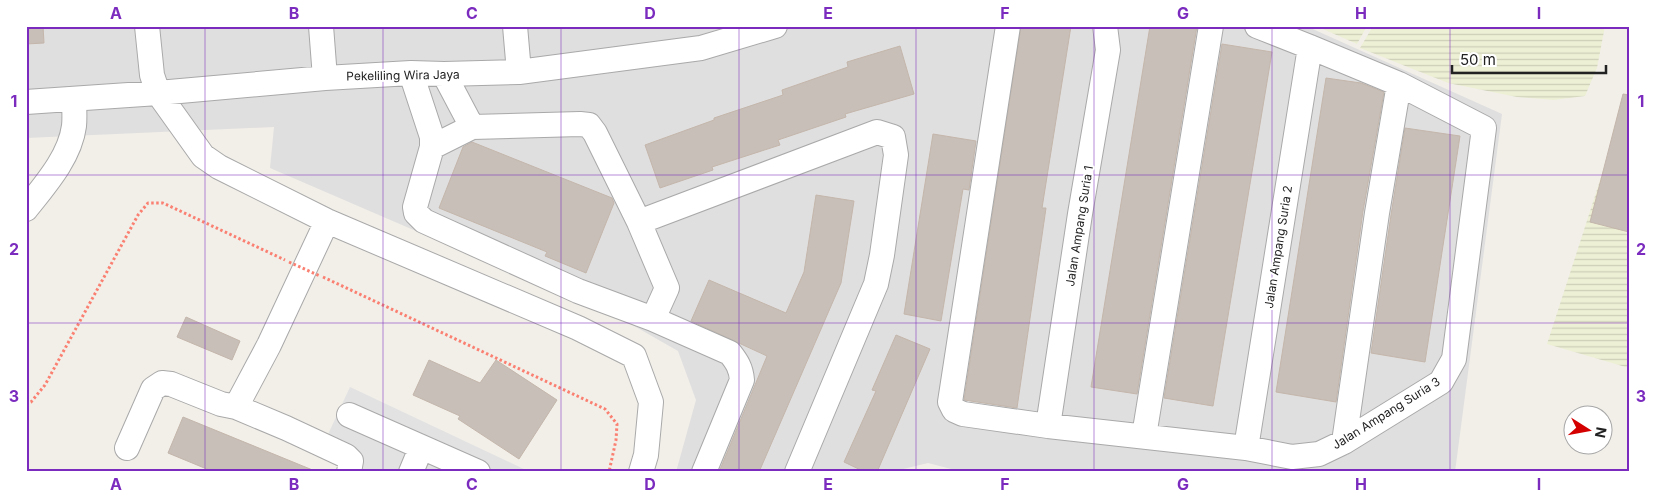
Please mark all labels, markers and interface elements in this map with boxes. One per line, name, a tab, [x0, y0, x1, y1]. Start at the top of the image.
text: A	[110, 3, 122, 23]
text: B	[289, 3, 299, 23]
text: C	[466, 3, 478, 23]
text: D	[644, 3, 656, 23]
text: E	[823, 3, 833, 23]
text: F	[1000, 3, 1010, 23]
text: G	[1177, 3, 1189, 23]
text: H	[1355, 3, 1367, 23]
text: I	[1537, 3, 1541, 23]
scale bar	[1452, 42, 1606, 74]
text: 50 m	[1460, 50, 1496, 69]
street label: Pekeliling Wira Jaya	[346, 67, 460, 83]
text: 1	[11, 91, 17, 111]
text: 1	[1638, 91, 1644, 111]
street label: Jalan Ampang Suria 1	[1062, 165, 1096, 287]
street label: Jalan Ampang Suria 2	[1261, 184, 1295, 310]
text: 2	[9, 239, 19, 259]
text: 2	[1636, 239, 1646, 259]
street label: Jalan Ampang Suria 3	[1329, 374, 1443, 452]
text: 3	[9, 386, 19, 406]
text: 3	[1636, 386, 1646, 406]
north arrow	[1562, 406, 1612, 456]
text: N	[1592, 426, 1611, 439]
text: A	[110, 474, 122, 494]
text: B	[289, 474, 299, 494]
text: C	[466, 474, 478, 494]
text: D	[644, 474, 656, 494]
text: E	[823, 474, 833, 494]
text: F	[1000, 474, 1010, 494]
text: G	[1177, 474, 1189, 494]
text: H	[1355, 474, 1367, 494]
text: I	[1537, 474, 1541, 494]

